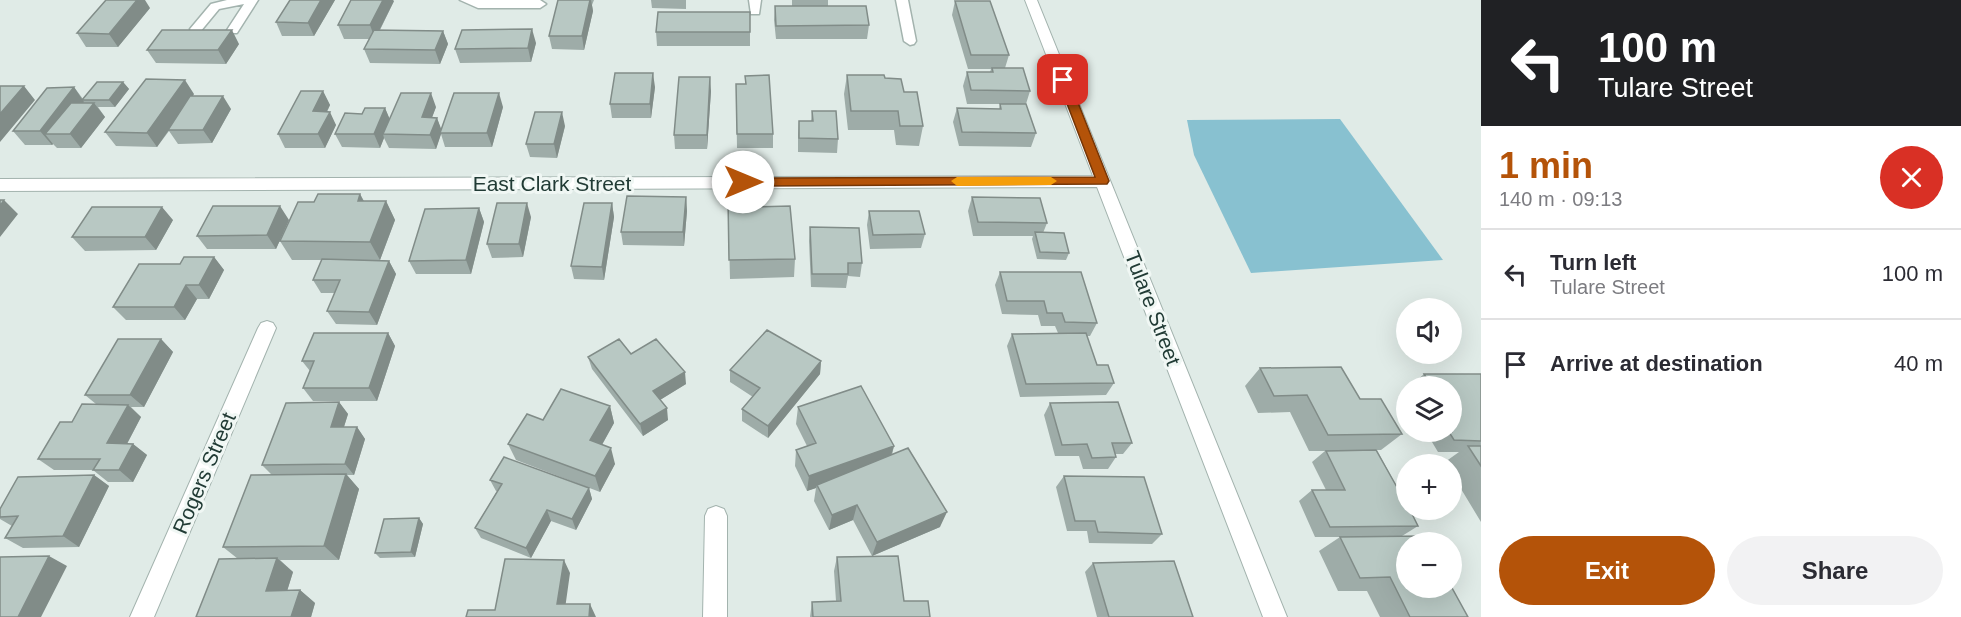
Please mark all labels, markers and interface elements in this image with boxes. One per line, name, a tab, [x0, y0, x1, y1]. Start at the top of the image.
icon: left	[1499, 24, 1577, 102]
text: 100 m	[1598, 24, 1717, 71]
pin	[1037, 54, 1088, 105]
icon: arrive	[1046, 63, 1079, 96]
text: Tulare Street	[1598, 73, 1753, 103]
text: 1 min	[1499, 145, 1593, 186]
button: close	[1880, 146, 1943, 209]
position arrow	[711, 150, 775, 214]
street label: East Clark Street	[473, 172, 632, 195]
text: 140 m · 09:13	[1499, 188, 1622, 210]
street label: Tulare Street	[1121, 248, 1185, 369]
text: Turn left	[1550, 250, 1636, 275]
icon: left	[1499, 258, 1532, 291]
text: 100 m	[1882, 261, 1943, 286]
text: Tulare Street	[1550, 276, 1665, 298]
map controls	[1396, 298, 1462, 598]
button: sound	[1396, 298, 1462, 364]
icon: arrive	[1499, 348, 1532, 381]
text: Arrive at destination	[1550, 351, 1763, 376]
text: 40 m	[1894, 351, 1943, 376]
button: layers	[1396, 376, 1462, 442]
street label: Rogers Street	[168, 409, 240, 537]
button: +	[1396, 454, 1462, 520]
button: −	[1396, 532, 1462, 598]
button: Exit	[1499, 536, 1715, 605]
button: Share	[1727, 536, 1943, 605]

